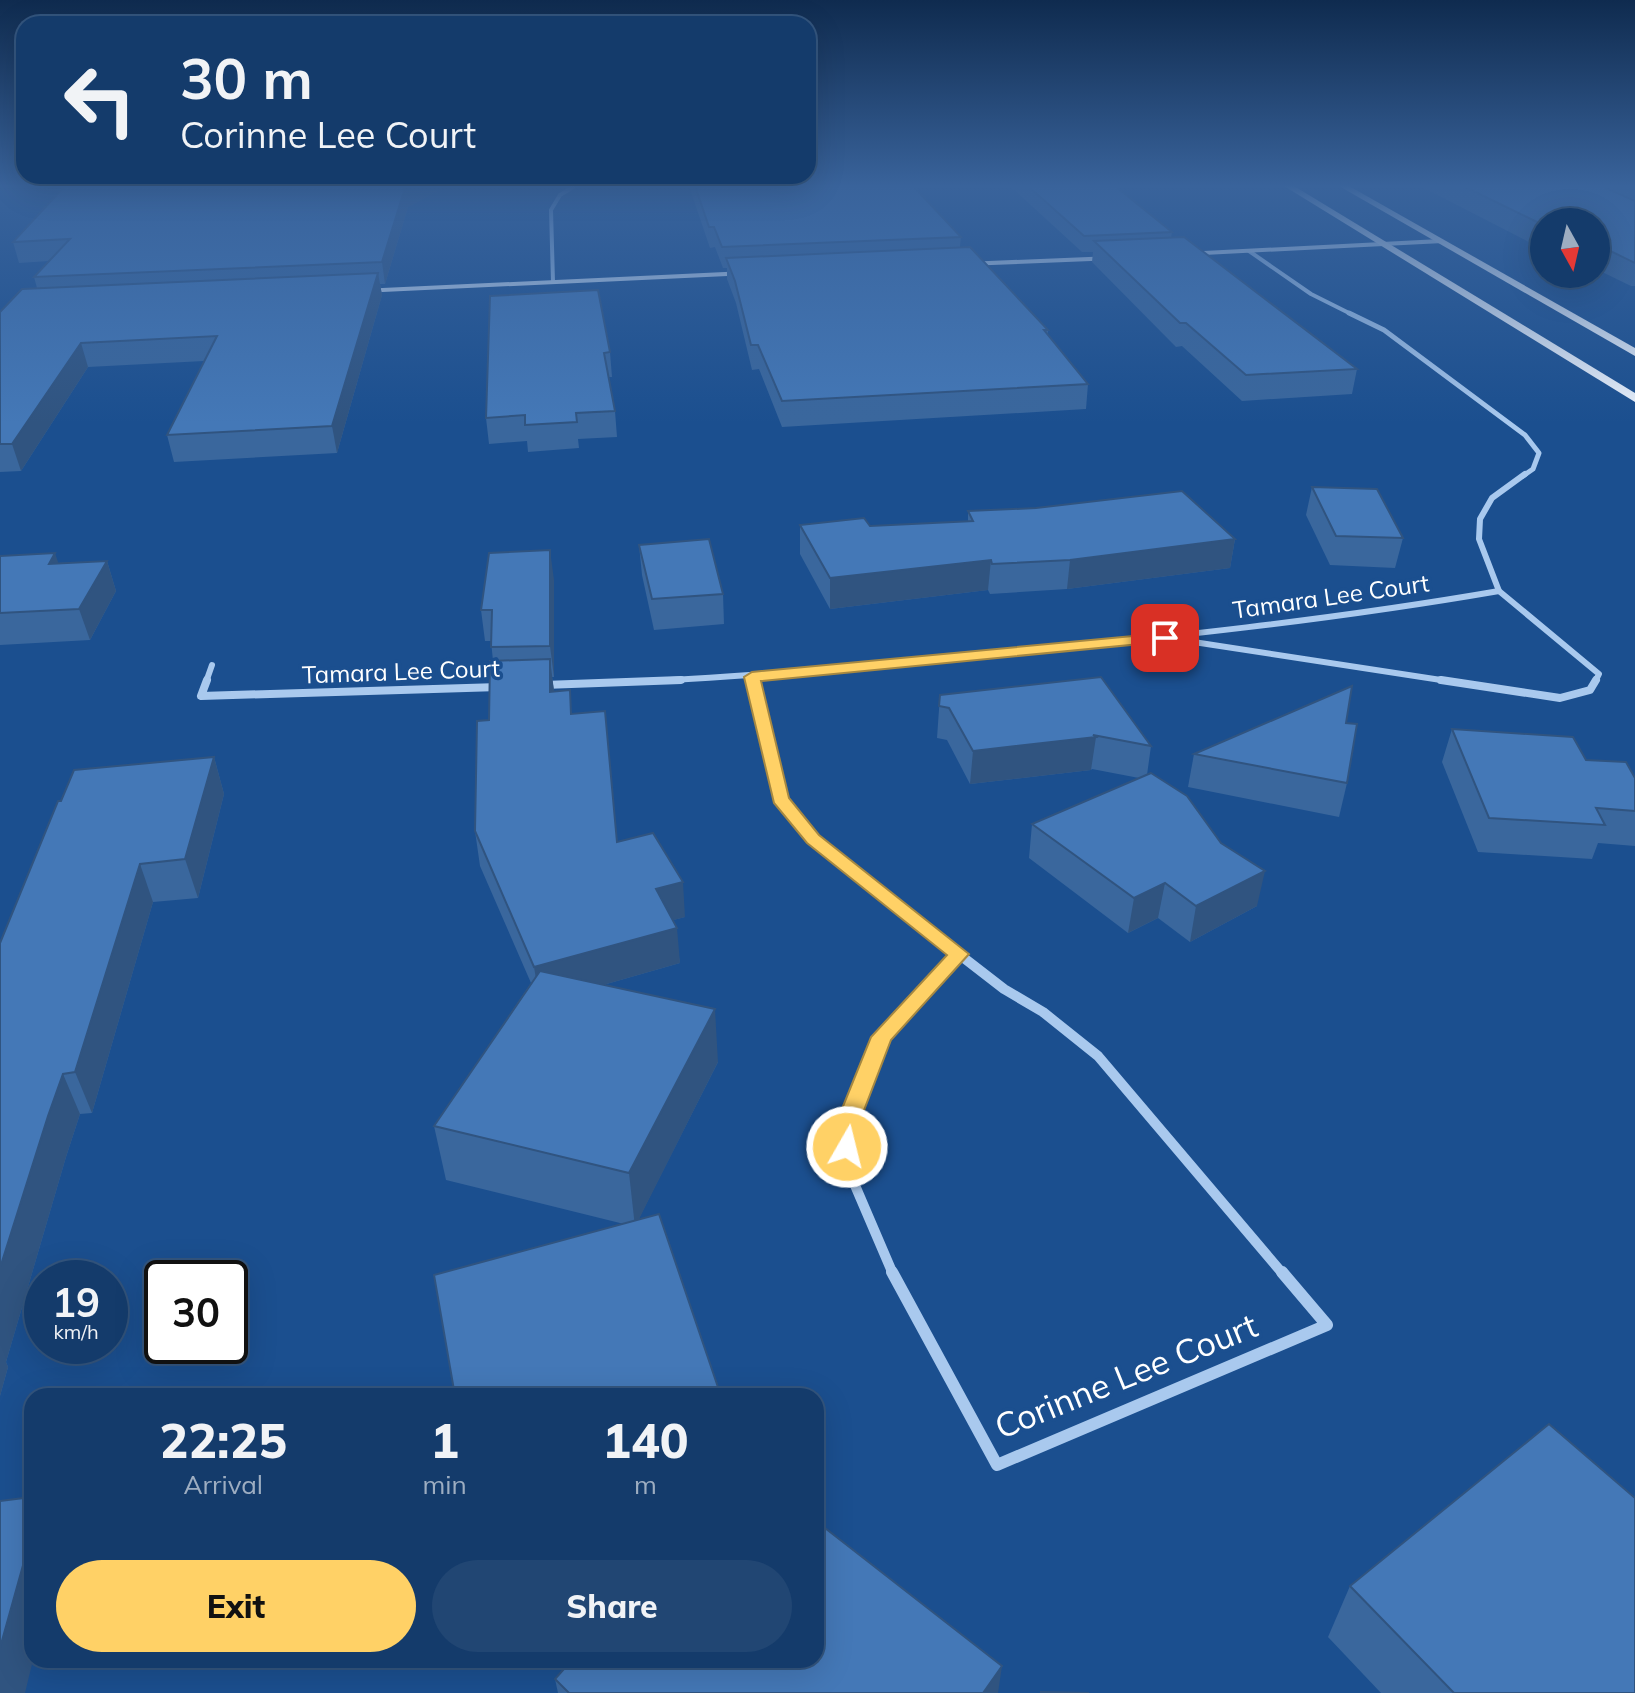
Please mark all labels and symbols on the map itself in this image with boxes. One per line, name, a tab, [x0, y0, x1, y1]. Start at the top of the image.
north arrow	[1530, 208, 1610, 288]
street label: Tamara Lee Court	[1231, 567, 1431, 625]
pin	[1131, 604, 1199, 672]
street label: Tamara Lee Court	[302, 653, 500, 689]
position arrow	[805, 1105, 889, 1189]
speed limit sign: 30	[144, 1260, 248, 1364]
street label: Corinne Lee Court	[988, 1303, 1264, 1448]

